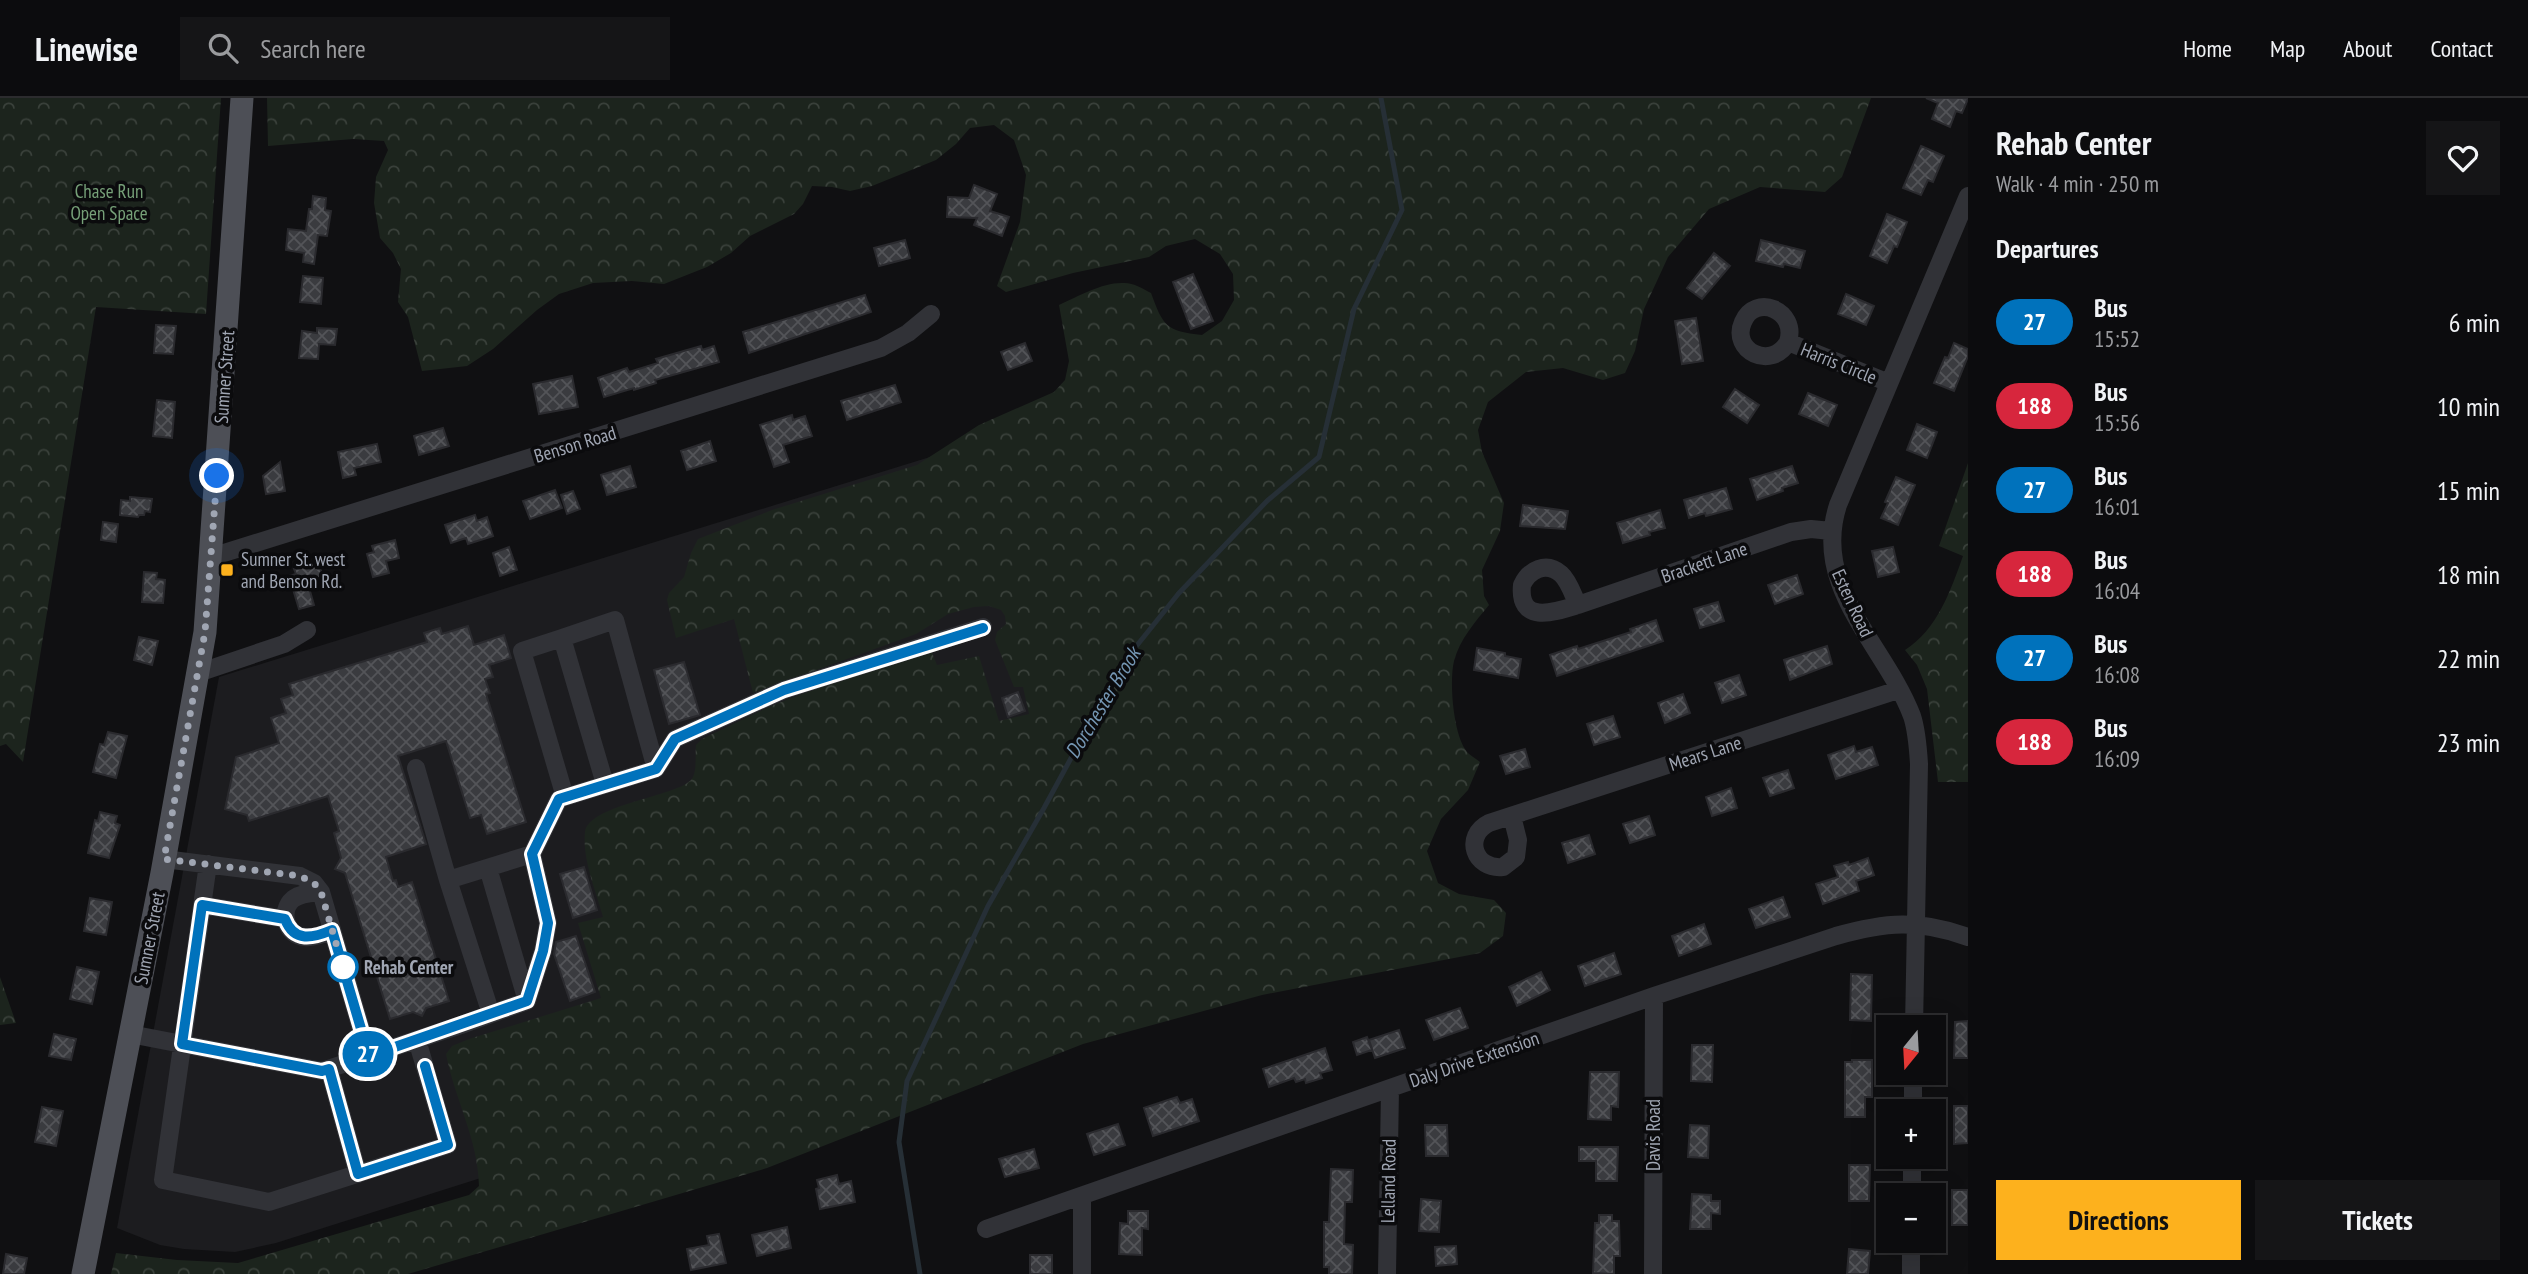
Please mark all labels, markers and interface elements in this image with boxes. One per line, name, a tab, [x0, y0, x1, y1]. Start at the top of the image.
search box	[180, 17, 670, 80]
text: Linewise	[35, 27, 138, 70]
icon: search	[204, 29, 242, 67]
text: Search here	[260, 32, 366, 65]
text: Home	[2183, 33, 2232, 64]
text: Map	[2270, 33, 2305, 64]
text: About	[2343, 33, 2392, 64]
text: Contact	[2430, 33, 2493, 64]
text: Rehab Center	[1996, 121, 2151, 164]
button: heart	[2426, 121, 2500, 195]
text: Walk · 4 min · 250 m	[1996, 169, 2159, 198]
park label: Chase Run Open Space	[70, 179, 148, 225]
text: Departures	[1996, 232, 2099, 265]
text: Bus	[2094, 291, 2127, 324]
text: 27	[2023, 306, 2046, 337]
text: 6 min	[2449, 306, 2500, 339]
text: 15:52	[2094, 324, 2140, 353]
street label: Sumner Street	[209, 329, 239, 424]
street label: Harris Circle	[1797, 337, 1881, 389]
text: Bus	[2094, 375, 2127, 408]
text: 188	[2017, 390, 2052, 421]
text: 10 min	[2437, 390, 2500, 423]
text: 15:56	[2094, 408, 2140, 437]
street label: Benson Road	[531, 420, 619, 468]
your location	[199, 458, 234, 493]
text: Bus	[2094, 459, 2127, 492]
text: 27	[2023, 474, 2046, 505]
text: 15 min	[2437, 474, 2500, 507]
text: 16:01	[2094, 492, 2140, 521]
street label: Brackett Lane	[1658, 536, 1750, 588]
text: Bus	[2094, 543, 2127, 576]
place label: Sumner St. west and Benson Rd.	[241, 547, 346, 593]
text: 188	[2017, 558, 2052, 589]
text: 18 min	[2437, 558, 2500, 591]
marker: Sumner St. west and Benson Rd.	[219, 562, 235, 578]
street label: Esten Road	[1827, 565, 1879, 641]
text: 16:04	[2094, 576, 2140, 605]
text: Bus	[2094, 627, 2127, 660]
water label: Dorchester Brook	[1059, 640, 1148, 763]
text: 27	[2023, 642, 2046, 673]
text: 22 min	[2437, 642, 2500, 675]
text: 16:08	[2094, 660, 2140, 689]
text: Bus	[2094, 711, 2127, 744]
text: 188	[2017, 726, 2052, 757]
text: 23 min	[2437, 726, 2500, 759]
street label: Mears Lane	[1666, 730, 1744, 776]
text: 16:09	[2094, 744, 2140, 773]
street label: Sumner Street	[128, 889, 170, 986]
marker: Rehab Center	[328, 952, 358, 982]
place label: Rehab Center	[364, 955, 454, 979]
north arrow	[1876, 1015, 1946, 1085]
map controls	[1876, 1015, 1946, 1253]
street label: Daly Drive Extension	[1406, 1026, 1542, 1092]
line badge: 27	[336, 1031, 400, 1077]
text: 27	[357, 1038, 379, 1069]
street label: Davis Road	[1641, 1099, 1665, 1171]
button: +	[1876, 1099, 1946, 1169]
street label: Lelland Road	[1375, 1139, 1401, 1223]
button: Directions	[1996, 1180, 2241, 1260]
button: Tickets	[2255, 1180, 2500, 1260]
button: −	[1876, 1183, 1946, 1253]

